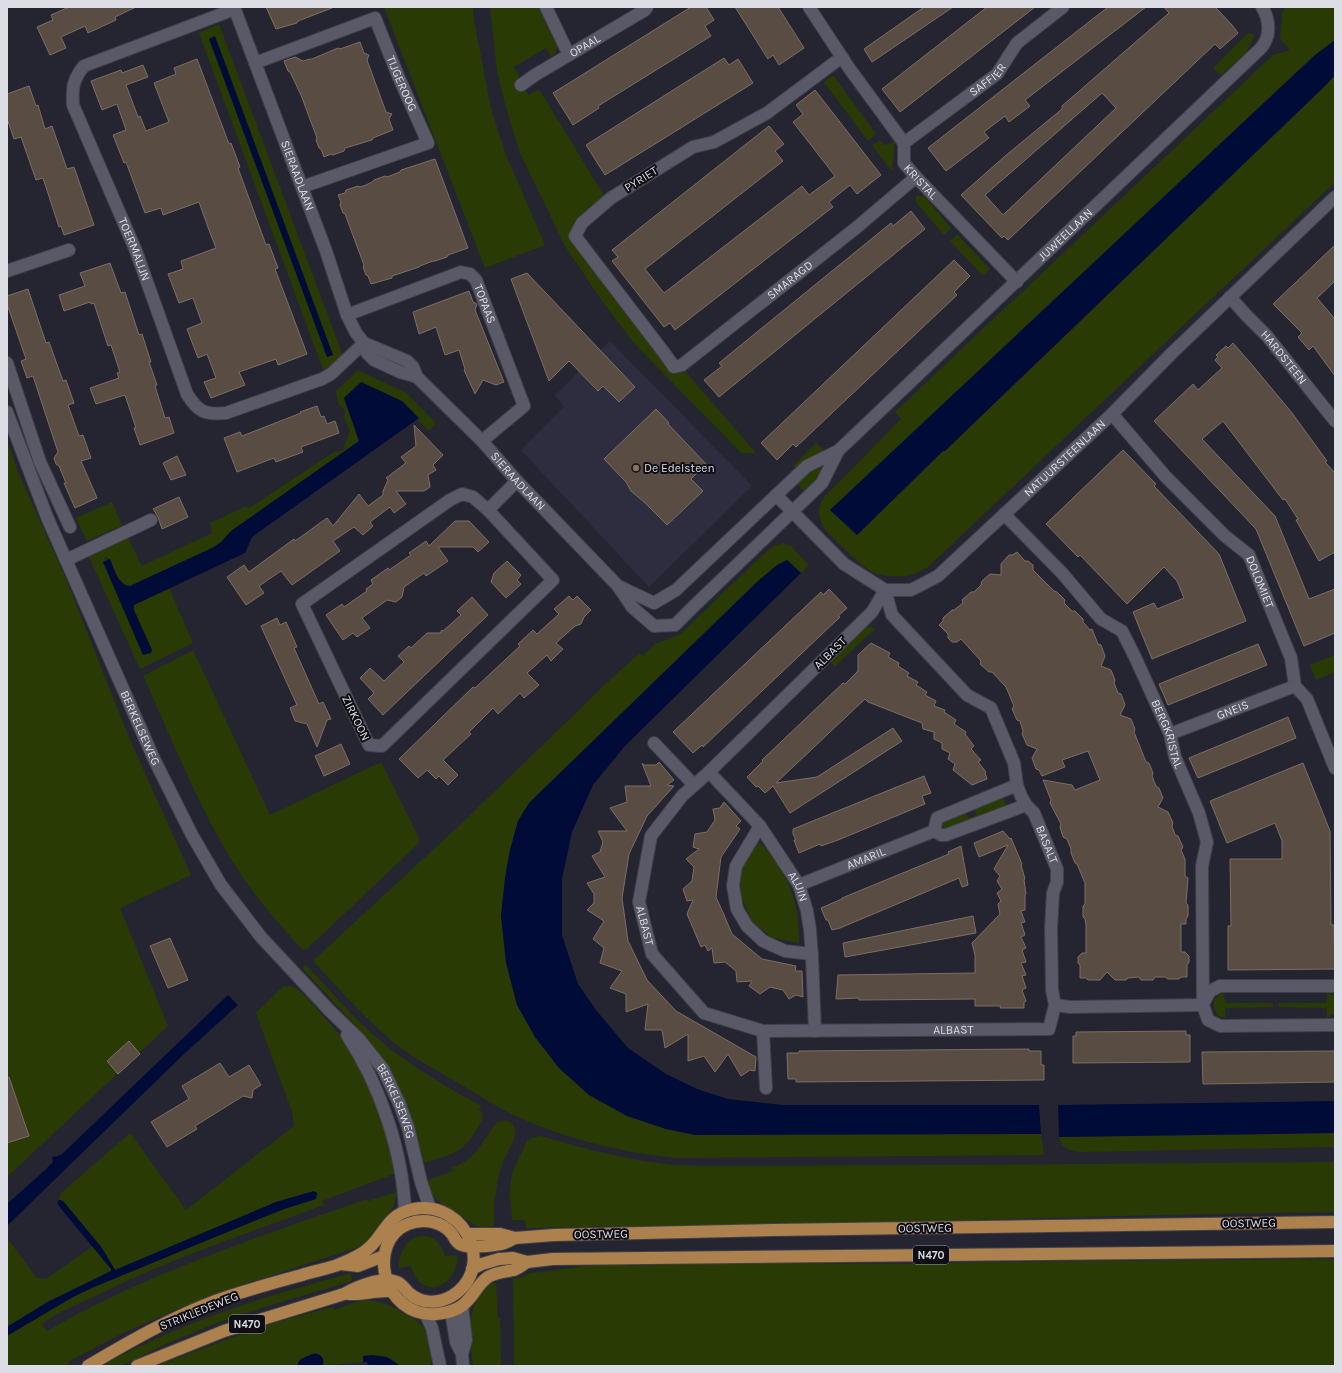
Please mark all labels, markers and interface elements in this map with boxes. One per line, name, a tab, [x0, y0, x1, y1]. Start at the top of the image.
street label: OPAAL	[567, 31, 603, 60]
street label: TIJGEROOG	[384, 54, 420, 114]
street label: SAFFIER	[966, 61, 1009, 99]
street label: SIERAADLAAN	[278, 138, 317, 213]
street label: KRISTAL	[901, 161, 941, 203]
street label: PYRIET	[622, 163, 660, 195]
street label: JUWEELLAAN	[1035, 205, 1095, 264]
street label: TOERMALIJN	[115, 215, 153, 283]
street label: SMARAGD	[764, 258, 816, 302]
street label: TOPAAS	[471, 282, 499, 325]
street label: HARDSTEEN	[1258, 327, 1310, 387]
street label: NATUURSTEENLAAN	[1021, 417, 1108, 499]
street label: SIERAADLAAN	[488, 449, 548, 513]
place label: De Edelsteen	[644, 461, 715, 475]
marker: De Edelsteen	[631, 463, 641, 473]
street label: DOLOMIET	[1243, 554, 1277, 610]
street label: ALBAST	[811, 634, 849, 672]
street label: BERKELSEWEG	[118, 688, 163, 768]
street label: ZIRKOON	[339, 693, 373, 743]
street label: BERGKRISTAL	[1148, 697, 1186, 771]
street label: GNEIS	[1214, 697, 1251, 722]
street label: BASALT	[1033, 823, 1061, 865]
street label: AMARIL	[845, 844, 888, 872]
street label: ALUIN	[785, 869, 811, 903]
street label: ALBAST	[633, 904, 657, 947]
street label: ALBAST	[933, 1023, 973, 1037]
street label: BERKELSEWEG	[374, 1060, 418, 1140]
street label: OOSTWEG	[1222, 1216, 1276, 1230]
street label: OOSTWEG	[898, 1221, 952, 1235]
street label: OOSTWEG	[574, 1227, 628, 1241]
road number: N470	[913, 1246, 949, 1264]
street label: STRIKLEDEWEG	[158, 1289, 240, 1333]
road number: N470	[229, 1315, 265, 1333]

